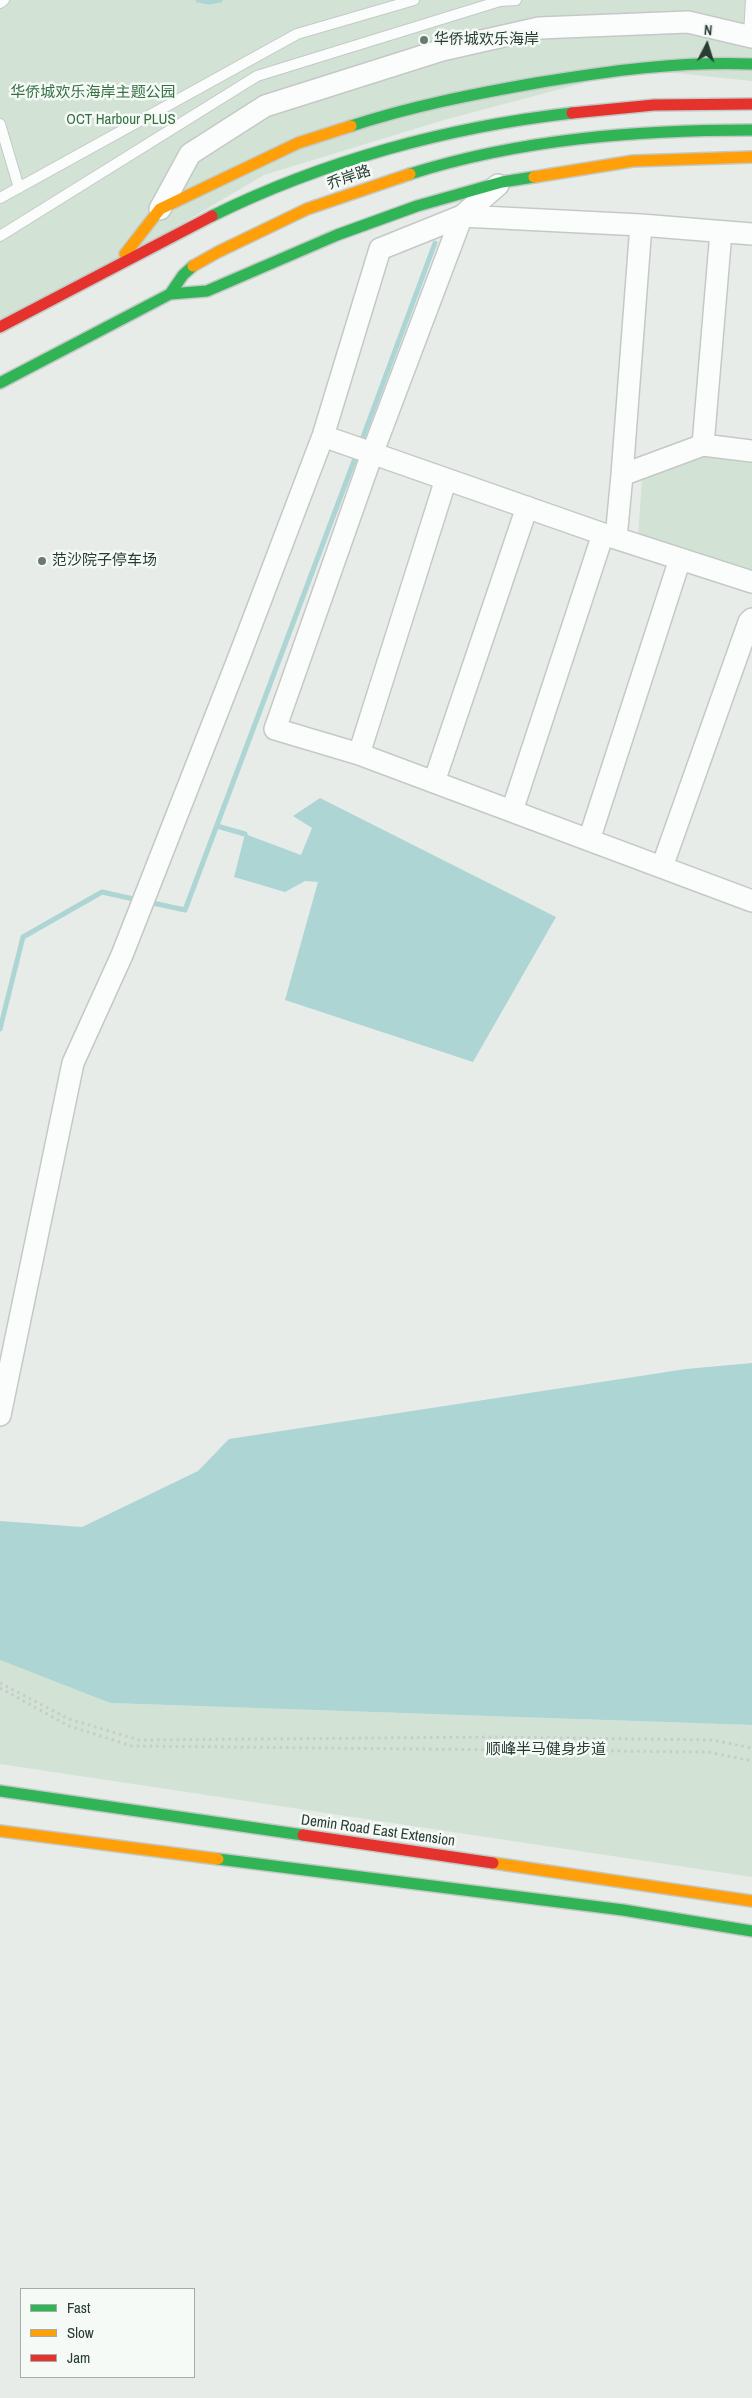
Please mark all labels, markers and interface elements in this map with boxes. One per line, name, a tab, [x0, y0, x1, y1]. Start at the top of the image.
north arrow	[682, 20, 732, 70]
text: N	[703, 21, 713, 39]
place label: 华侨城欢乐海岸	[434, 31, 539, 49]
marker: 华侨城欢乐海岸	[418, 34, 430, 46]
park label: 华侨城欢乐海岸主题公园	[11, 84, 175, 102]
park label: OCT Harbour PLUS	[66, 111, 176, 129]
street label: 乔岸路	[325, 162, 373, 194]
place label: 范沙院子停车场	[52, 552, 157, 570]
marker: 范沙院子停车场	[36, 555, 48, 567]
street label: 顺峰半马健身步道	[486, 1741, 606, 1759]
street label: Demin Road East Extension	[300, 1811, 456, 1851]
legend	[20, 2288, 195, 2378]
text: Fast	[67, 2297, 90, 2318]
text: Slow	[67, 2322, 94, 2343]
text: Jam	[67, 2347, 90, 2368]

